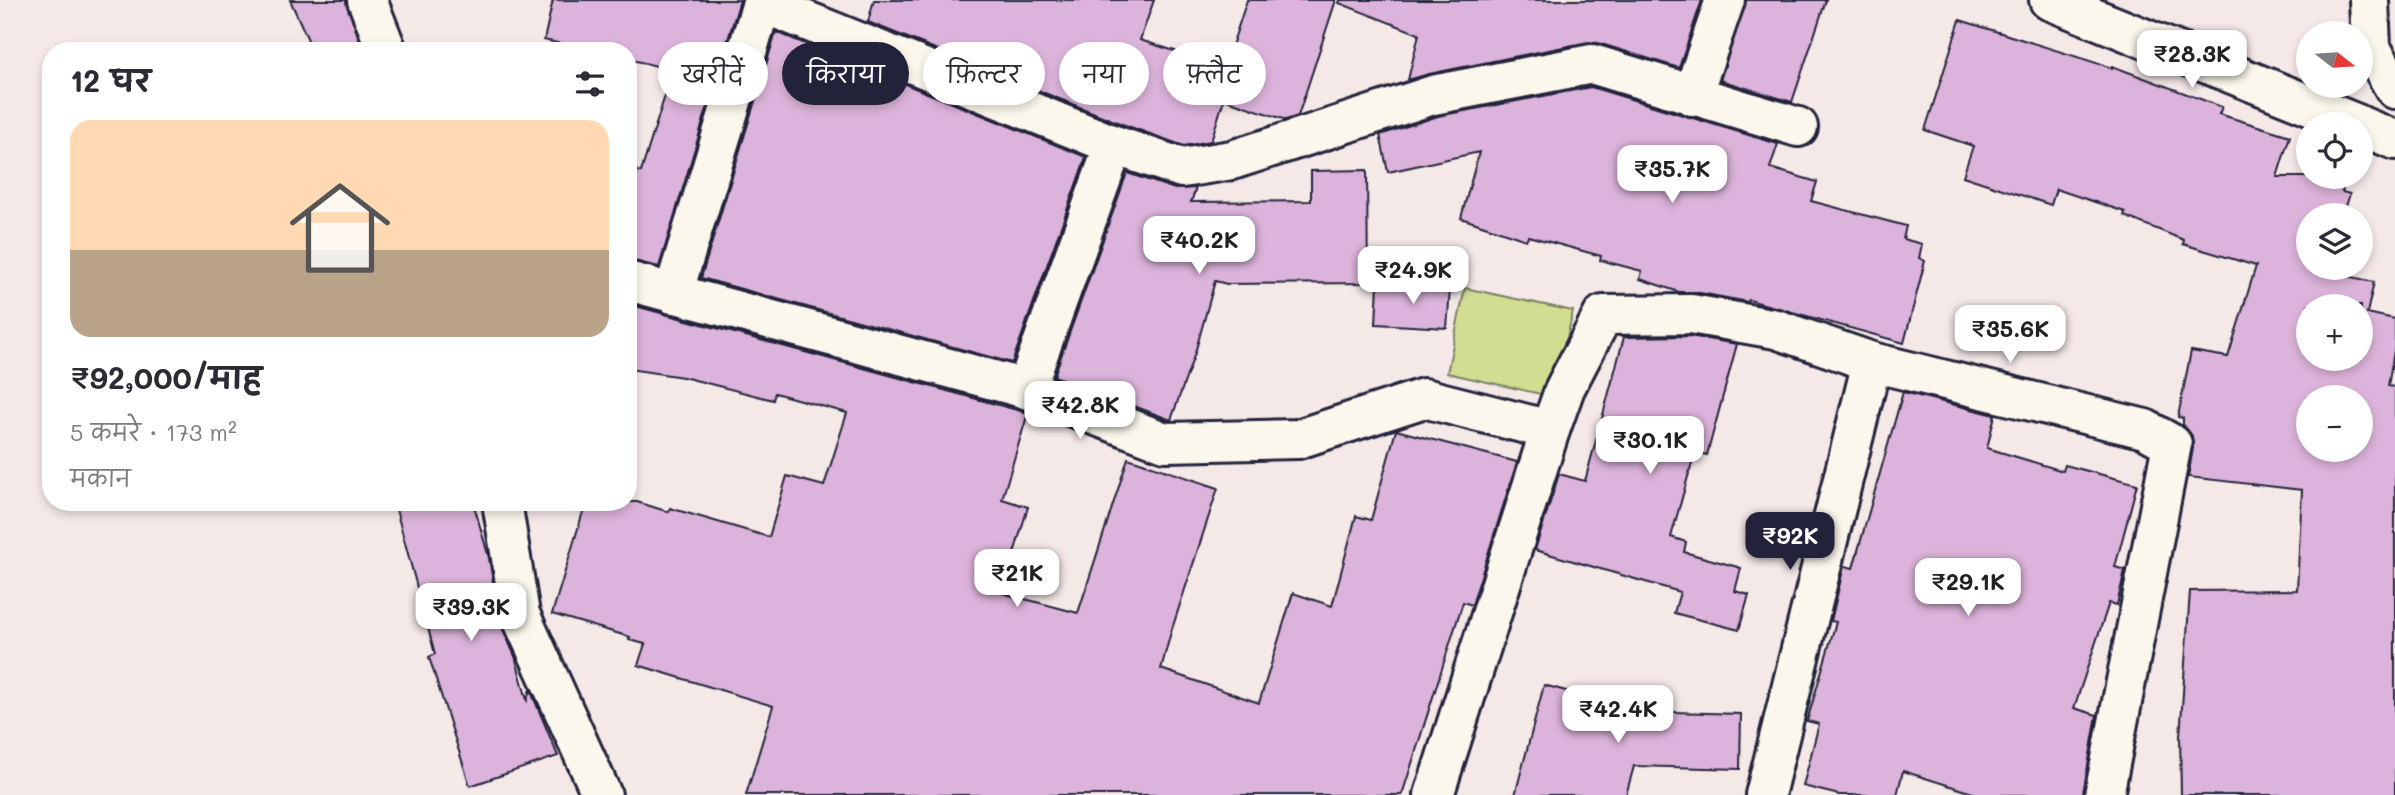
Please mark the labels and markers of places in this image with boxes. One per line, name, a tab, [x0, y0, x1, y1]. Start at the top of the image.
pin: ₹28.3K	[2135, 31, 2249, 90]
pin: ₹35.7K	[1615, 146, 1729, 205]
pin: ₹40.2K	[1142, 216, 1256, 276]
pin: ₹24.9K	[1356, 246, 1470, 306]
pin: ₹35.6K	[1953, 306, 2067, 365]
pin: ₹42.8K	[1023, 382, 1137, 441]
pin: ₹30.1K	[1593, 416, 1707, 476]
pin: ₹92K	[1749, 512, 1831, 572]
pin: ₹21K	[976, 550, 1058, 609]
pin: ₹29.1K	[1911, 558, 2025, 618]
pin: ₹39.3K	[414, 584, 528, 643]
pin: ₹42.4K	[1561, 686, 1675, 745]

